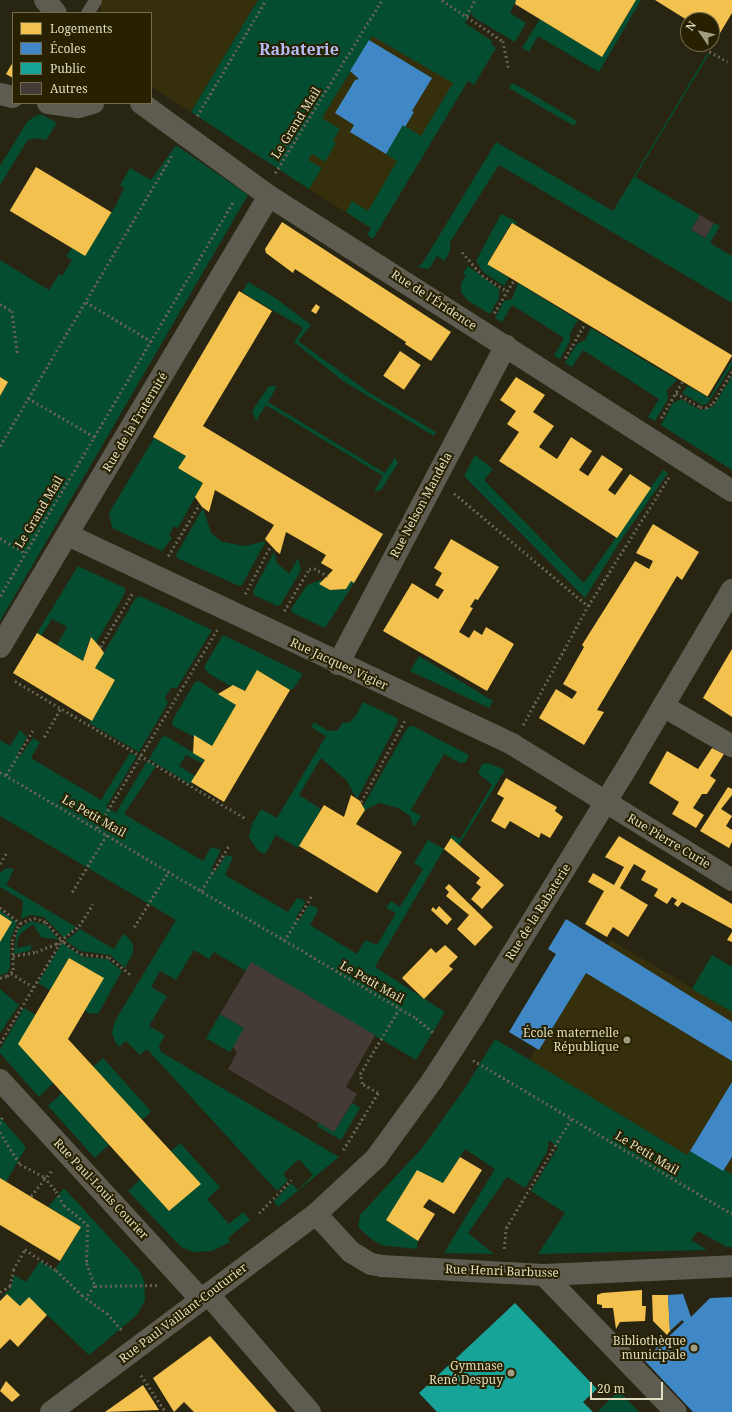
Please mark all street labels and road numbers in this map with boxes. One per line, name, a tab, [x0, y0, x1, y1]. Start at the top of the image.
street label: Le Grand Mail	[268, 85, 324, 161]
street label: Rue de l'Éridence	[389, 267, 479, 333]
street label: Rue de la Fraternité	[100, 370, 170, 474]
street label: Rue Nelson Mandela	[387, 450, 455, 560]
street label: Le Grand Mail	[12, 473, 66, 551]
street label: Rue Jacques Vigier	[288, 635, 390, 693]
street label: Le Petit Mail	[59, 792, 129, 840]
street label: Rue Pierre Curie	[625, 811, 713, 871]
street label: Rue de la Rabaterie	[503, 861, 573, 963]
street label: Le Petit Mail	[337, 958, 407, 1006]
street label: Le Petit Mail	[613, 1128, 681, 1178]
street label: Rue Paul-Louis Courier	[51, 1136, 151, 1242]
street label: Rue Paul Vaillant-Couturier	[116, 1260, 250, 1366]
street label: Rue Henri Barbusse	[445, 1262, 559, 1280]

